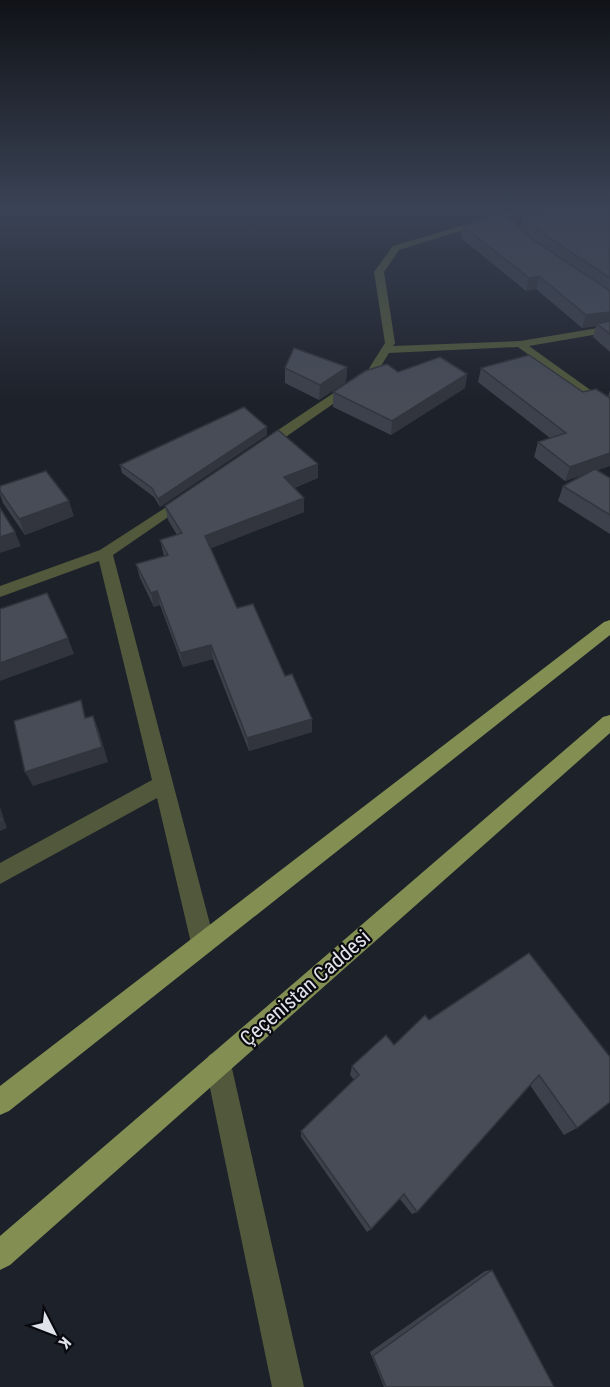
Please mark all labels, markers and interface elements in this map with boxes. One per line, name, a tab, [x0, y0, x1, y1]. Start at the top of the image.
street label: Çeçenistan Caddesi	[235, 925, 375, 1051]
north arrow	[24, 1303, 84, 1363]
text: K	[55, 1333, 75, 1352]

